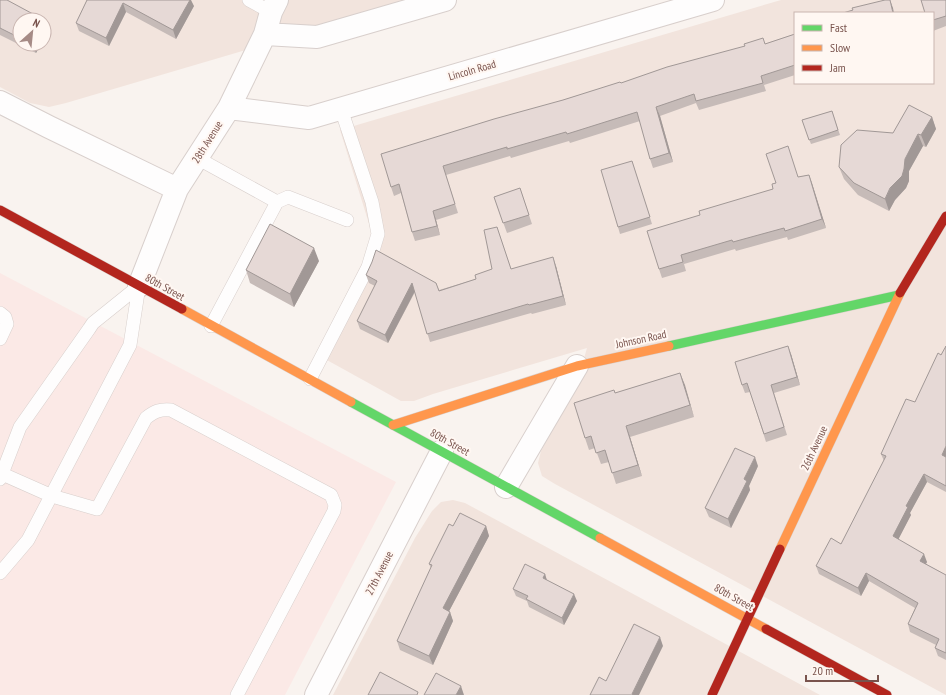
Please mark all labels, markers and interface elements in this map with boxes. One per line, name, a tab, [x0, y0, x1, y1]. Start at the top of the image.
north arrow	[12, 12, 52, 52]
legend	[794, 12, 934, 84]
text: N	[31, 16, 42, 31]
text: Fast	[830, 20, 848, 35]
text: Slow	[830, 40, 851, 55]
street label: Lincoln Road	[447, 56, 498, 83]
text: Jam	[829, 60, 846, 75]
street label: 28th Avenue	[188, 118, 226, 166]
street label: 80th Street	[143, 270, 187, 304]
street label: Johnson Road	[613, 327, 668, 351]
street label: 26th Avenue	[798, 423, 831, 473]
street label: 80th Street	[428, 425, 472, 459]
street label: 27th Avenue	[362, 548, 396, 597]
street label: 80th Street	[712, 580, 756, 614]
scale bar	[806, 657, 878, 683]
text: 20 m	[812, 663, 833, 678]

